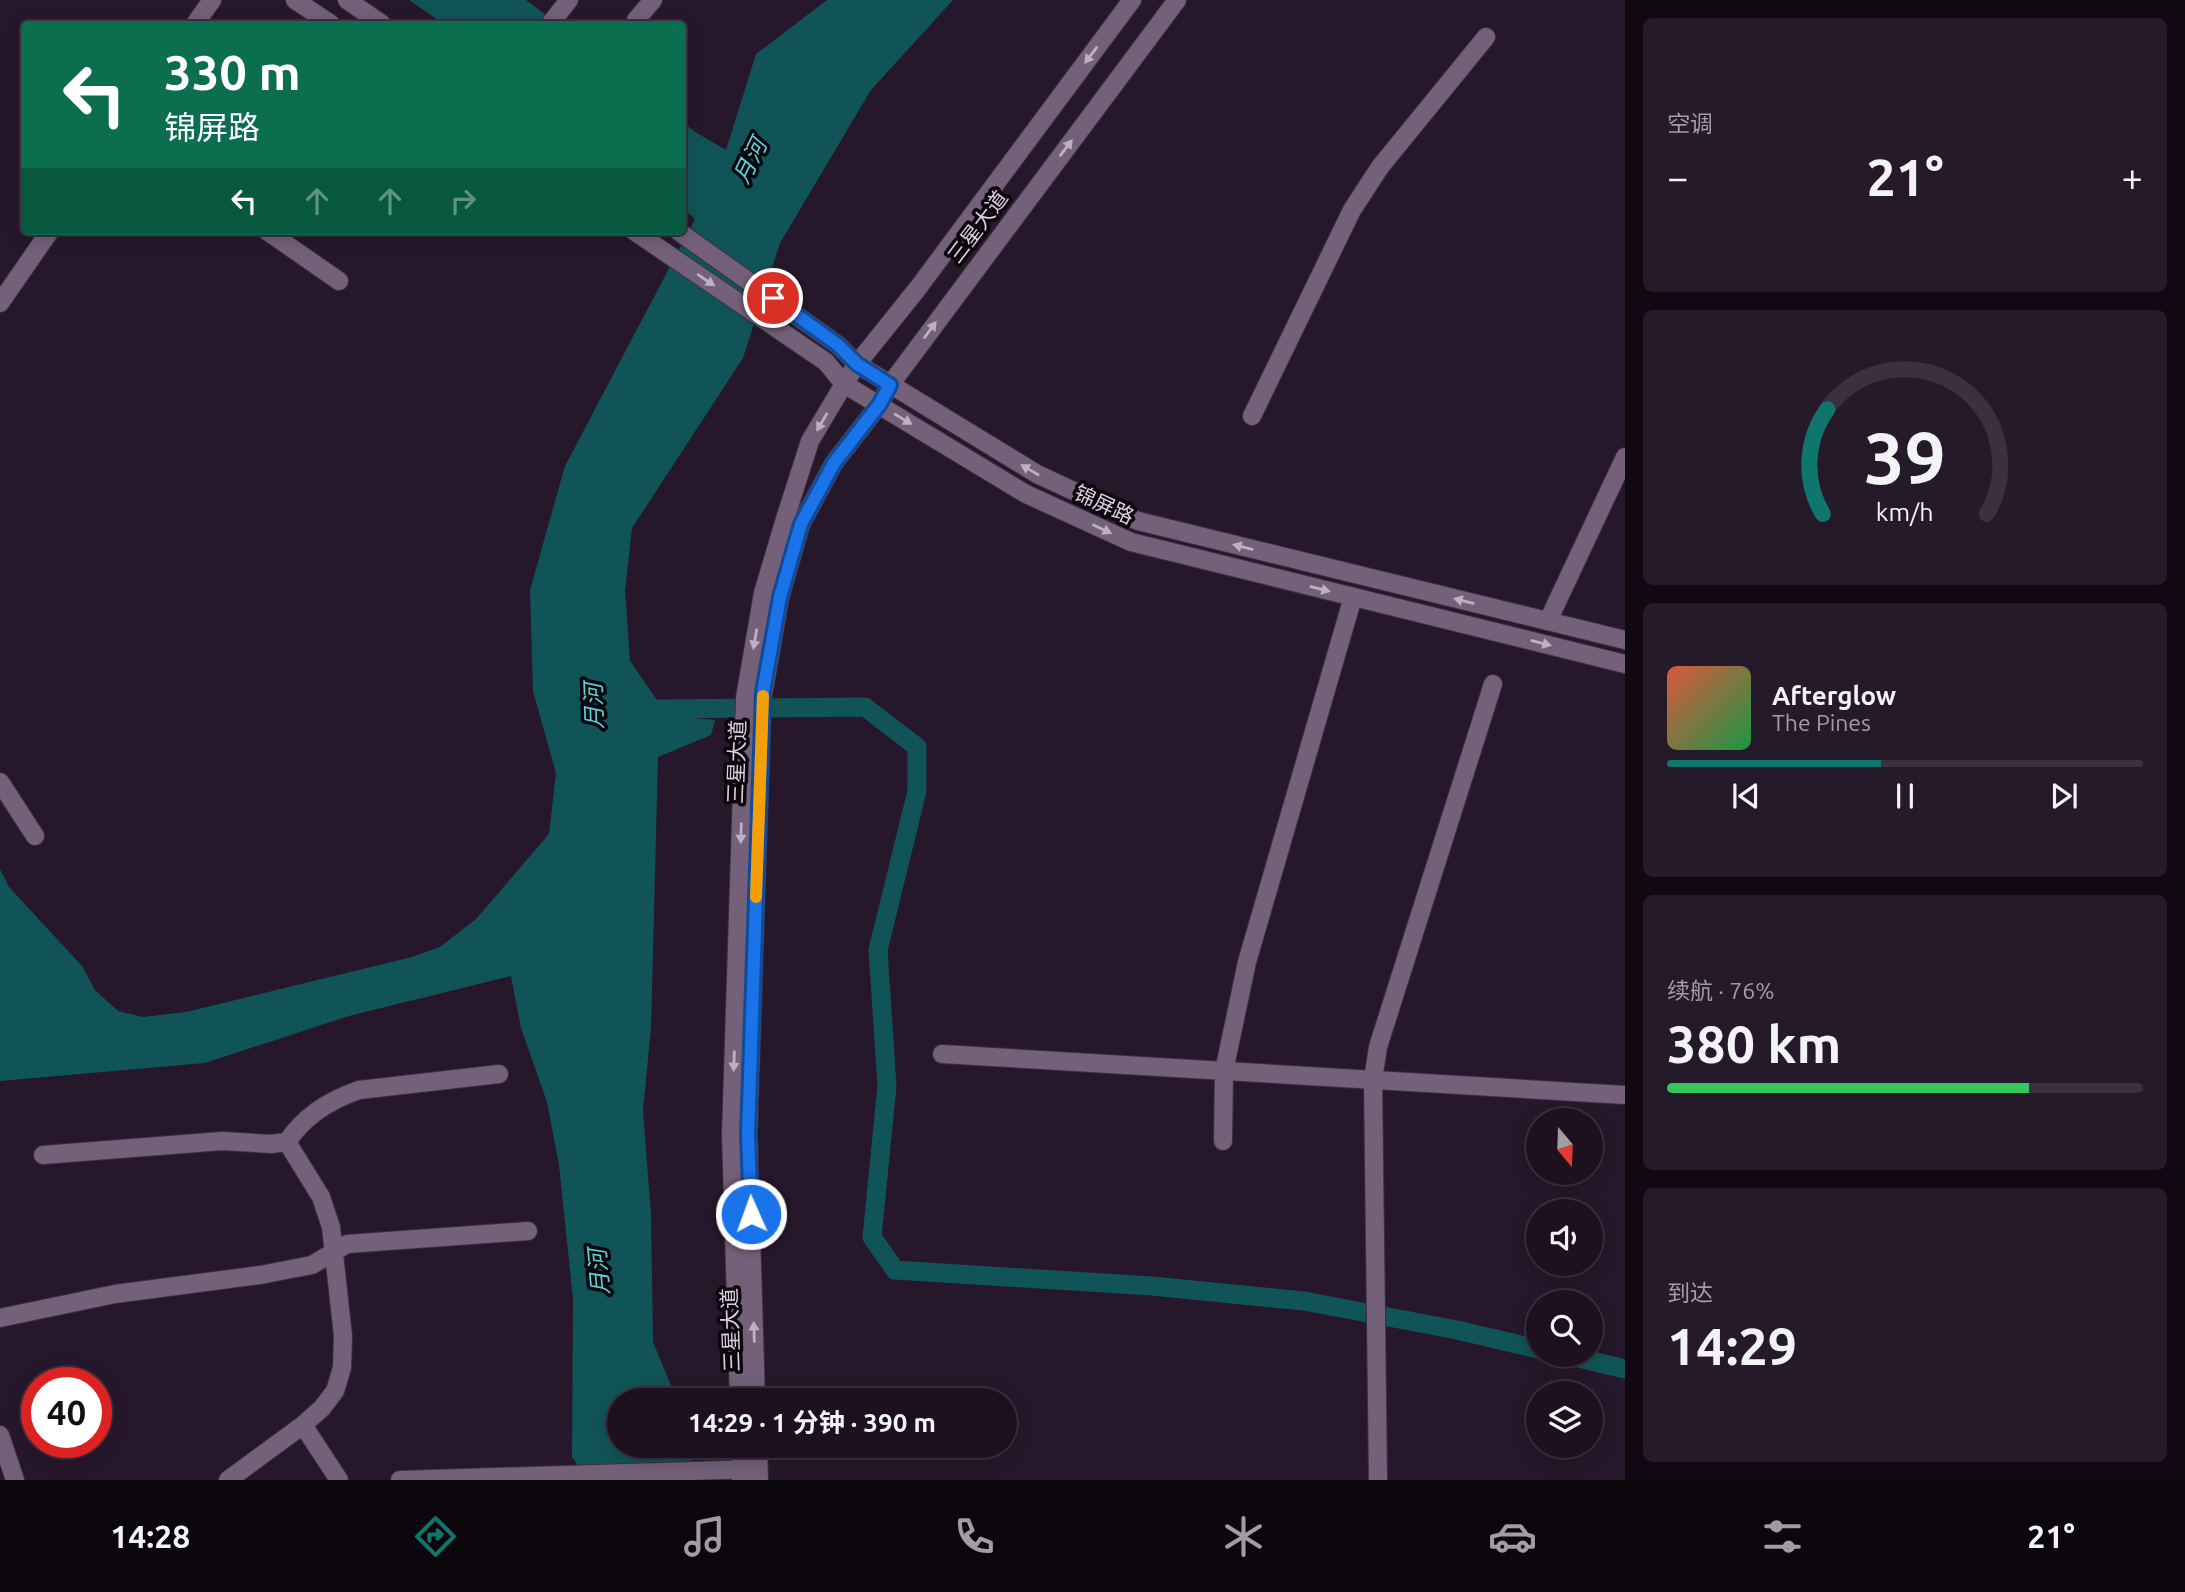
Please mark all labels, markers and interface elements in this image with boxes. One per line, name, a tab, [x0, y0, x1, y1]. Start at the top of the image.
text: 330 m	[164, 44, 301, 99]
one-way arrow	[1085, 46, 1099, 64]
icon: left	[49, 49, 140, 140]
text: 锦屏路	[164, 109, 260, 145]
text: 空调	[1667, 111, 1713, 136]
water label: 月河	[728, 131, 773, 187]
one-way arrow	[1059, 139, 1074, 157]
text: 21°	[1866, 148, 1944, 206]
text: −	[1667, 156, 1688, 198]
text: +	[2122, 156, 2143, 198]
icon: left	[225, 182, 263, 220]
icon: ahead	[298, 182, 336, 220]
icon: ahead	[371, 182, 409, 220]
icon: right	[444, 182, 482, 220]
street label: 三星大道	[942, 186, 1012, 267]
pin	[743, 268, 803, 328]
one-way arrow	[697, 273, 715, 287]
icon: arrive	[754, 279, 792, 317]
one-way arrow	[923, 321, 937, 339]
one-way arrow	[815, 413, 828, 432]
one-way arrow	[893, 413, 912, 425]
text: 39	[1864, 416, 1946, 498]
one-way arrow	[1020, 463, 1039, 476]
street label: 锦屏路	[1071, 480, 1138, 528]
text: km/h	[1876, 497, 1934, 525]
one-way arrow	[1091, 524, 1112, 535]
one-way arrow	[1231, 541, 1253, 552]
one-way arrow	[1310, 584, 1332, 595]
one-way arrow	[1452, 595, 1474, 606]
one-way arrow	[750, 628, 761, 650]
one-way arrow	[1530, 638, 1552, 649]
water label: 月河	[580, 679, 607, 729]
text: Afterglow	[1772, 681, 1896, 710]
text: The Pines	[1772, 710, 1871, 735]
street label: 三星大道	[723, 720, 749, 804]
icon: previous	[1727, 777, 1765, 815]
icon: pause	[1886, 777, 1924, 815]
icon: next	[2045, 777, 2083, 815]
one-way arrow	[735, 822, 746, 844]
text: 续航 · 76%	[1667, 978, 1774, 1003]
text: 380 km	[1667, 1015, 1841, 1073]
one-way arrow	[728, 1050, 739, 1072]
north arrow	[1526, 1108, 1603, 1185]
map controls	[1526, 1108, 1603, 1458]
position arrow	[714, 1177, 788, 1251]
button: sound	[1526, 1199, 1603, 1276]
water label: 月河	[584, 1244, 613, 1296]
text: 到达	[1667, 1280, 1713, 1305]
street label: 三星大道	[717, 1288, 743, 1372]
button: search	[1526, 1290, 1603, 1367]
text: 14:29	[1667, 1317, 1797, 1375]
one-way arrow	[749, 1321, 760, 1343]
speed limit sign: 40	[21, 1367, 112, 1458]
button: layers	[1526, 1381, 1603, 1458]
text: 14:29 · 1 分钟 · 390 m	[688, 1408, 936, 1437]
icon: directions	[411, 1512, 460, 1561]
icon: music	[680, 1512, 729, 1561]
icon: phone	[950, 1512, 999, 1561]
icon: climate	[1219, 1512, 1268, 1561]
icon: car	[1488, 1512, 1537, 1561]
icon: filters	[1758, 1512, 1807, 1561]
text: 14:28	[110, 1518, 190, 1554]
text: 21°	[2027, 1518, 2075, 1554]

